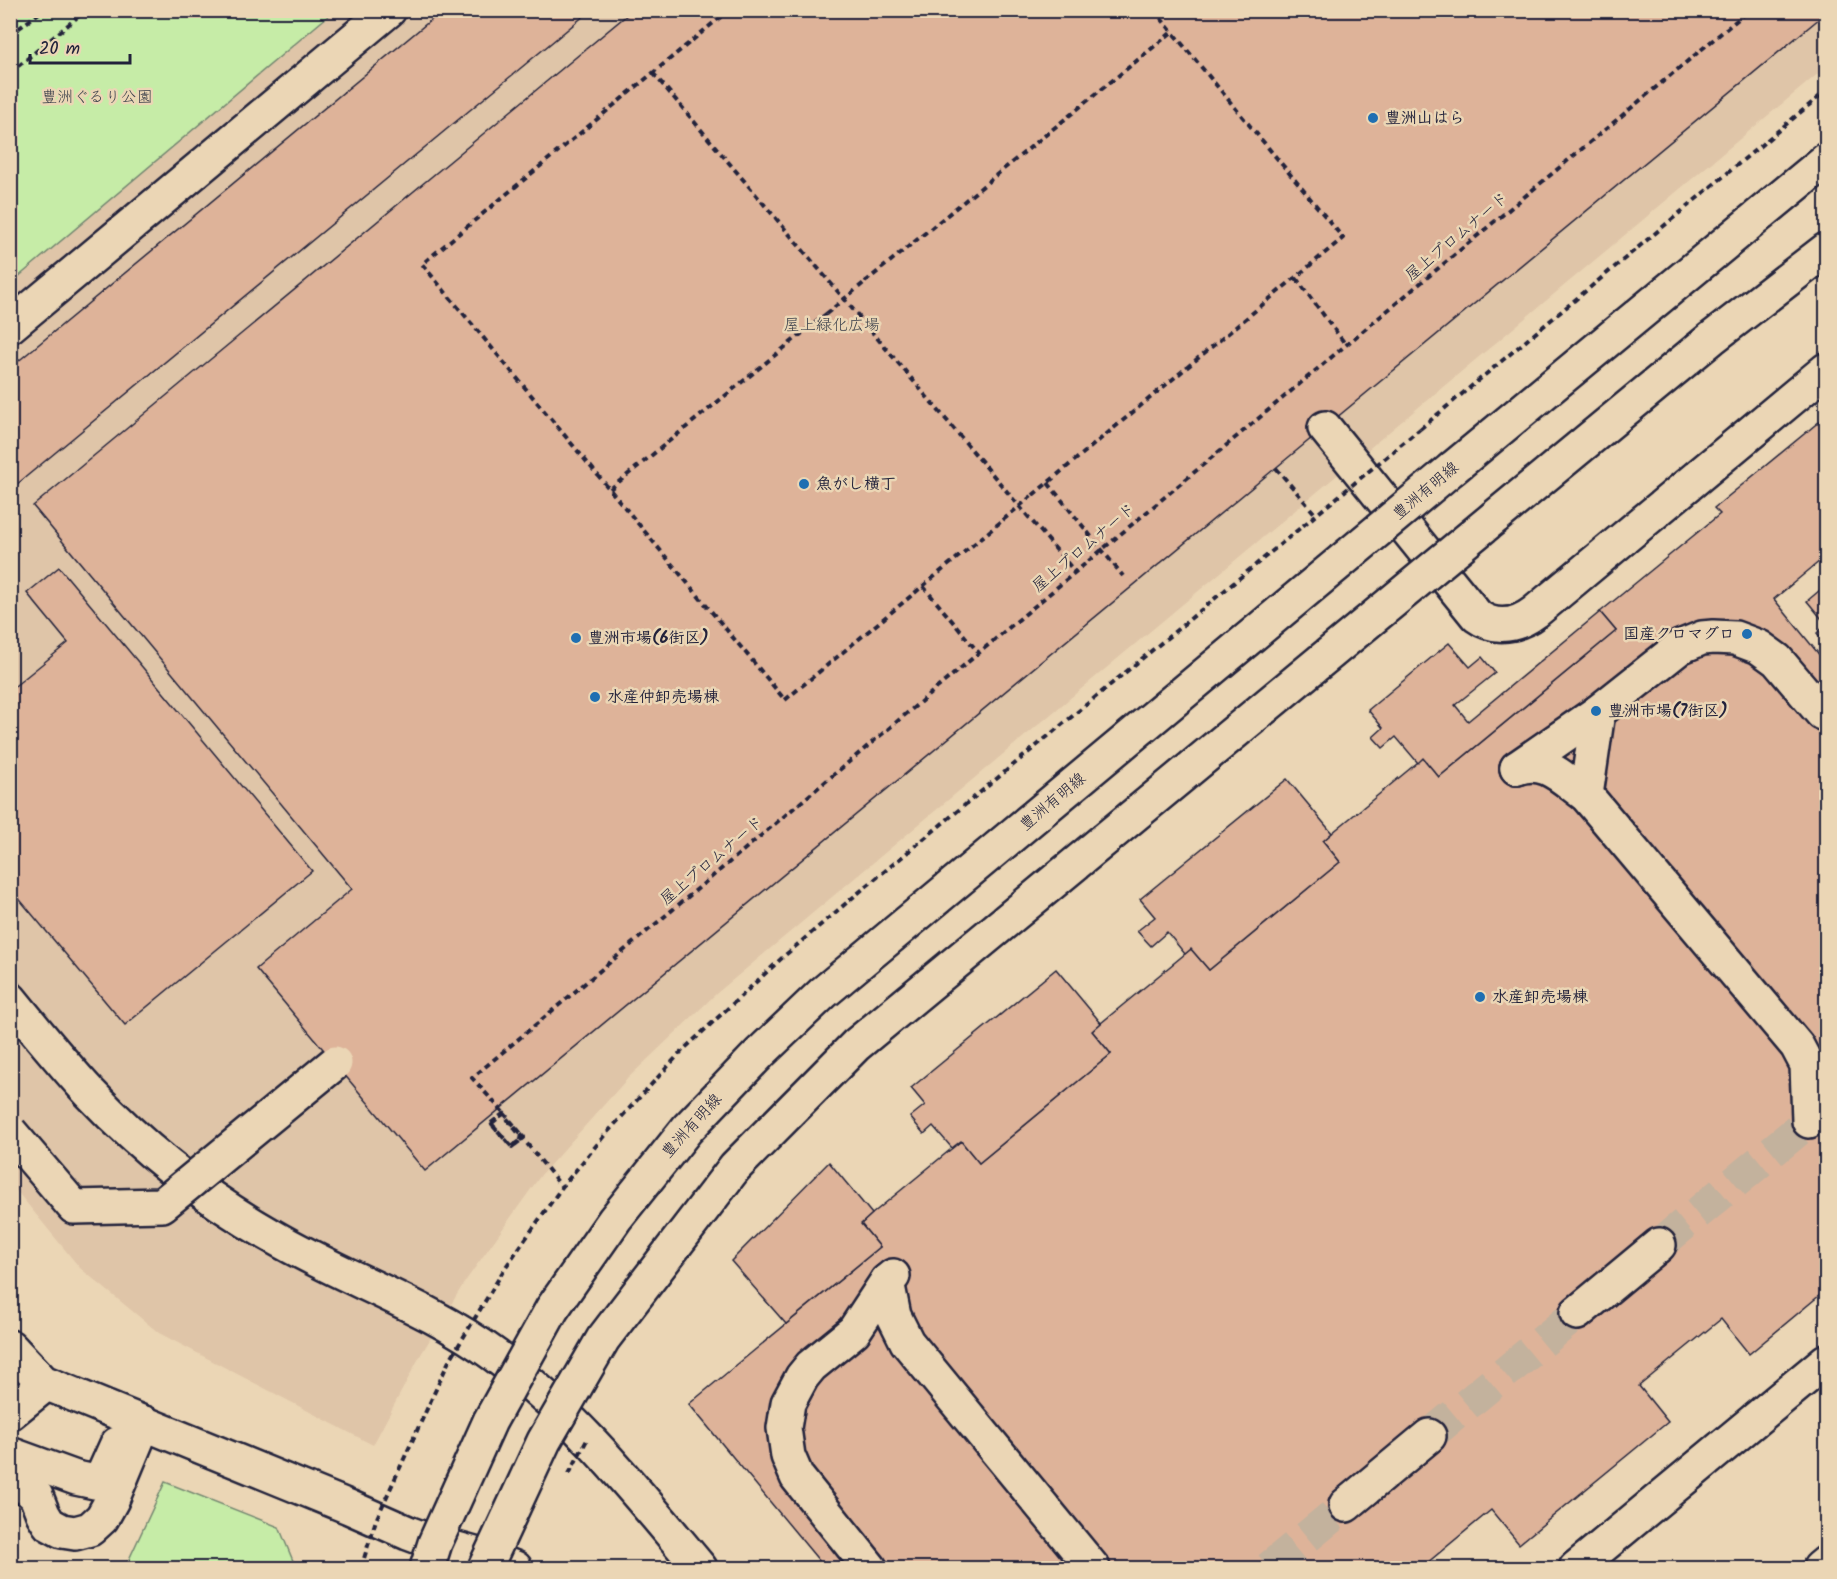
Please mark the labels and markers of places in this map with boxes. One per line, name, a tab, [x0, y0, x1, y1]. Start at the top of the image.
place label: 豊洲山はら	[1385, 106, 1465, 131]
marker: 豊洲山はら	[1366, 111, 1380, 125]
place label: 魚がし横丁	[816, 472, 896, 497]
marker: 魚がし横丁	[797, 477, 811, 491]
place label: 国産クロマグロ	[1623, 622, 1735, 647]
place label: 豊洲市場(6街区)	[588, 626, 709, 651]
marker: 国産クロマグロ	[1740, 627, 1754, 641]
marker: 豊洲市場(6街区)	[569, 631, 583, 645]
place label: 水産仲卸売場棟	[607, 685, 720, 710]
marker: 水産仲卸売場棟	[588, 690, 602, 704]
place label: 豊洲市場(7街区)	[1608, 699, 1728, 724]
marker: 豊洲市場(7街区)	[1589, 704, 1603, 718]
place label: 水産卸売場棟	[1492, 985, 1589, 1010]
marker: 水産卸売場棟	[1473, 990, 1487, 1004]

